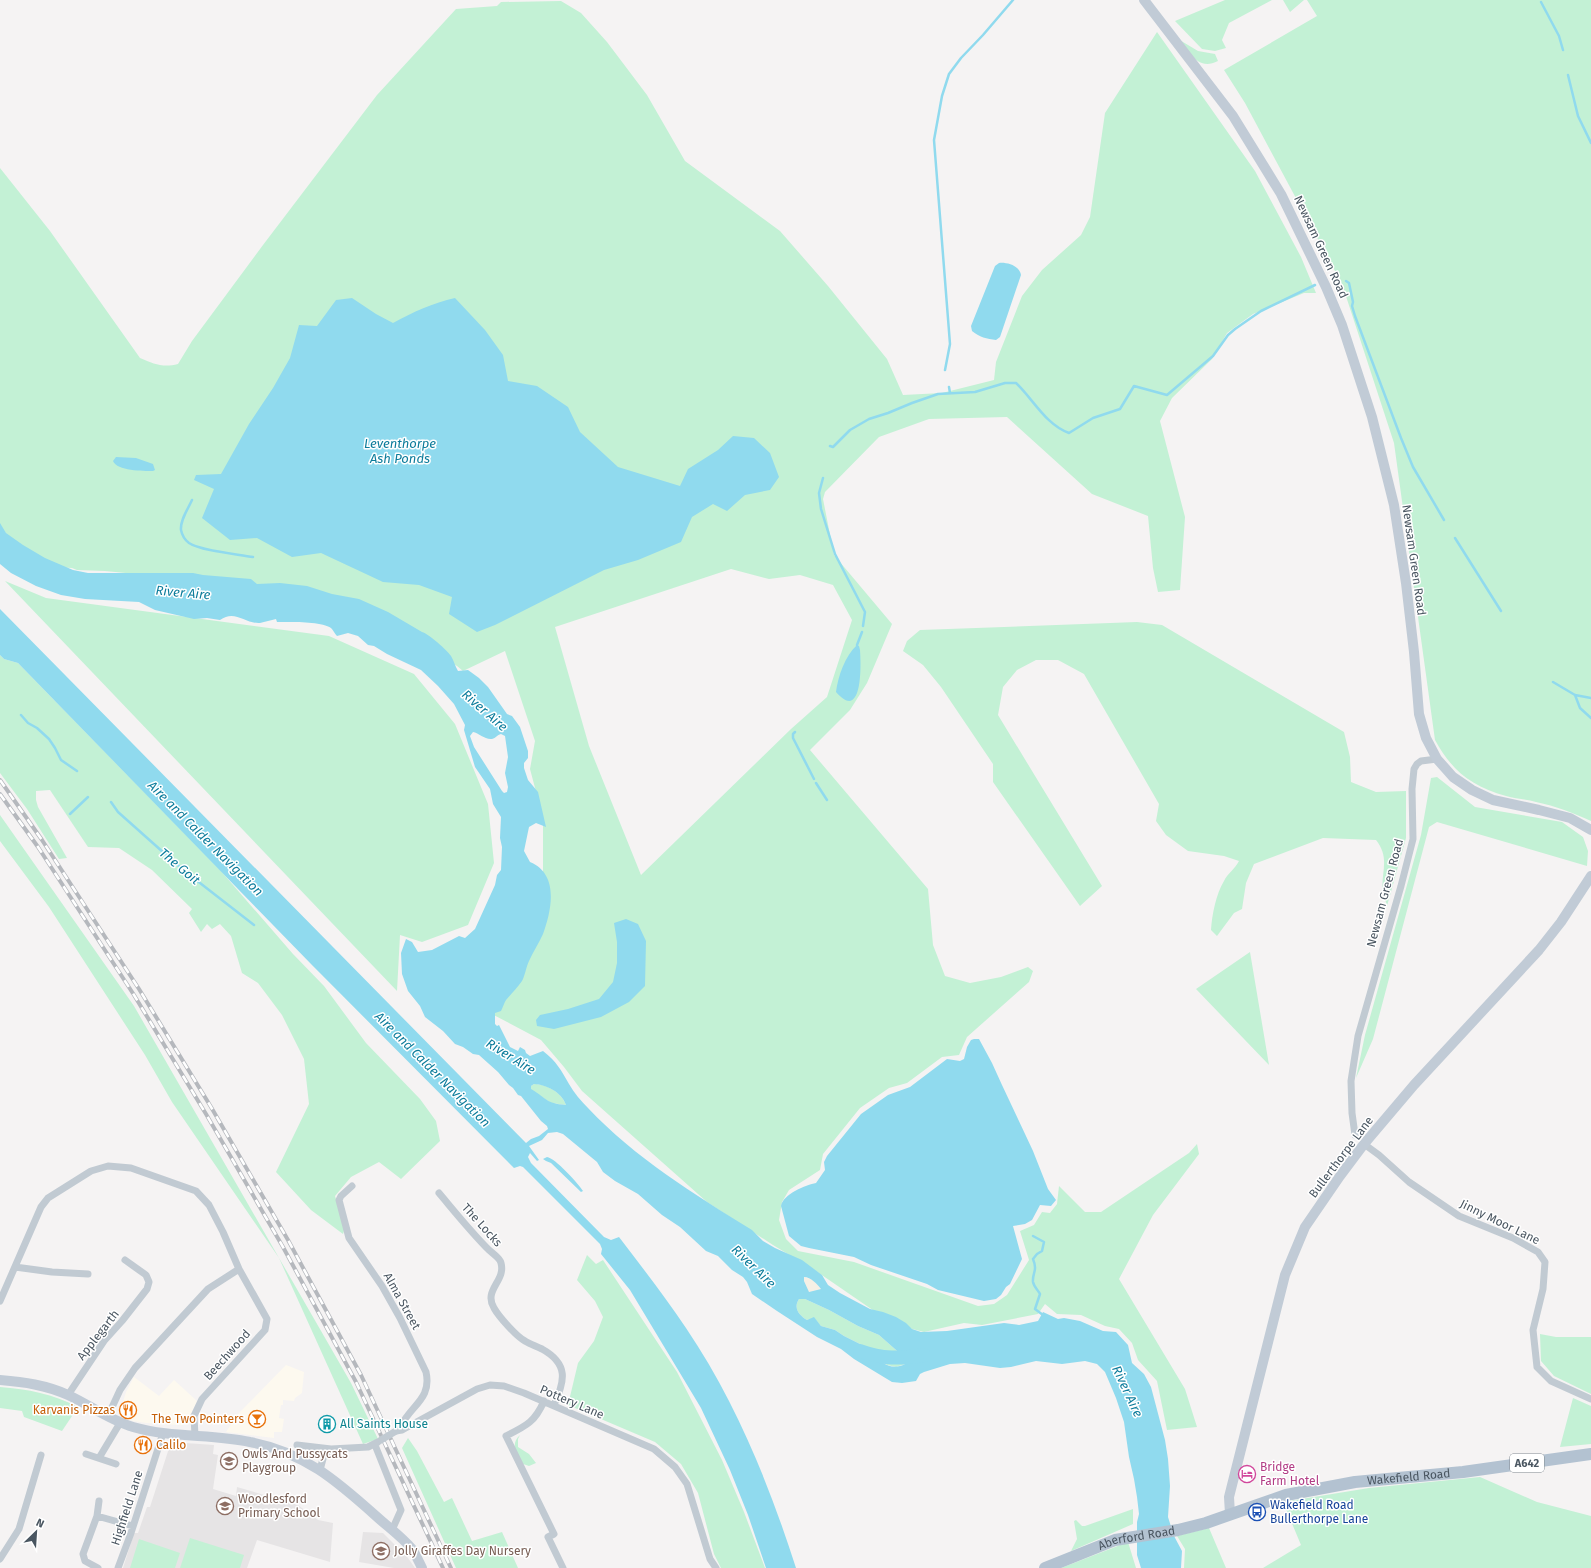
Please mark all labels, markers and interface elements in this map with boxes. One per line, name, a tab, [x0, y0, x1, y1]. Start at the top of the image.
street label: Newsam Green Road	[1291, 193, 1351, 301]
water label: Leventhorpe Ash Ponds	[364, 436, 436, 466]
street label: Newsam Green Road	[1399, 504, 1429, 616]
water label: River Aire	[155, 583, 211, 602]
water label: River Aire	[459, 687, 511, 734]
water label: Aire and Calder Navigation	[144, 777, 266, 899]
street label: Newsam Green Road	[1364, 837, 1406, 949]
water label: The Goit	[156, 845, 203, 888]
water label: Aire and Calder Navigation	[371, 1008, 493, 1130]
water label: River Aire	[483, 1035, 538, 1078]
street label: Bullerthorpe Lane	[1306, 1114, 1376, 1200]
street label: Jinny Moor Lane	[1458, 1197, 1542, 1247]
street label: The Locks	[459, 1201, 505, 1250]
water label: River Aire	[729, 1242, 779, 1291]
street label: Alma Street	[381, 1270, 424, 1332]
street label: Applegarth	[74, 1307, 122, 1363]
street label: Beechwood	[201, 1327, 253, 1383]
water label: River Aire	[1109, 1363, 1146, 1420]
street label: Pottery Lane	[538, 1382, 606, 1422]
restaurant icon: Karvanis Pizzas	[118, 1400, 138, 1420]
place label: Karvanis Pizzas	[33, 1403, 115, 1417]
bar icon: The Two Pointers	[247, 1409, 267, 1429]
place label: The Two Pointers	[152, 1412, 244, 1426]
building icon: All Saints House	[317, 1414, 337, 1434]
place label: All Saints House	[340, 1417, 428, 1431]
restaurant icon: Calilo	[133, 1435, 153, 1455]
place label: Calilo	[156, 1438, 186, 1452]
place label: Owls And Pussycats Playgroup	[242, 1447, 348, 1475]
school or university icon: Owls And Pussycats Playgroup	[219, 1451, 239, 1471]
road number: A642	[1510, 1454, 1544, 1472]
place label: Bridge Farm Hotel	[1260, 1460, 1320, 1488]
hotel icon: Bridge Farm Hotel	[1237, 1464, 1257, 1484]
street label: Wakefield Road	[1366, 1466, 1451, 1488]
street label: Highfield Lane	[108, 1469, 146, 1547]
place label: Woodlesford Primary School	[238, 1492, 321, 1520]
school or university icon: Woodlesford Primary School	[215, 1496, 235, 1516]
place label: Wakefield Road Bullerthorpe Lane	[1270, 1498, 1368, 1526]
bus stop icon: Wakefield Road Bullerthorpe Lane	[1247, 1502, 1267, 1522]
north arrow	[16, 1512, 56, 1552]
text: N	[34, 1516, 46, 1531]
street label: Aberford Road	[1096, 1524, 1176, 1553]
school or university icon: Jolly Giraffes Day Nursery	[371, 1541, 391, 1561]
place label: Jolly Giraffes Day Nursery	[394, 1544, 531, 1558]

